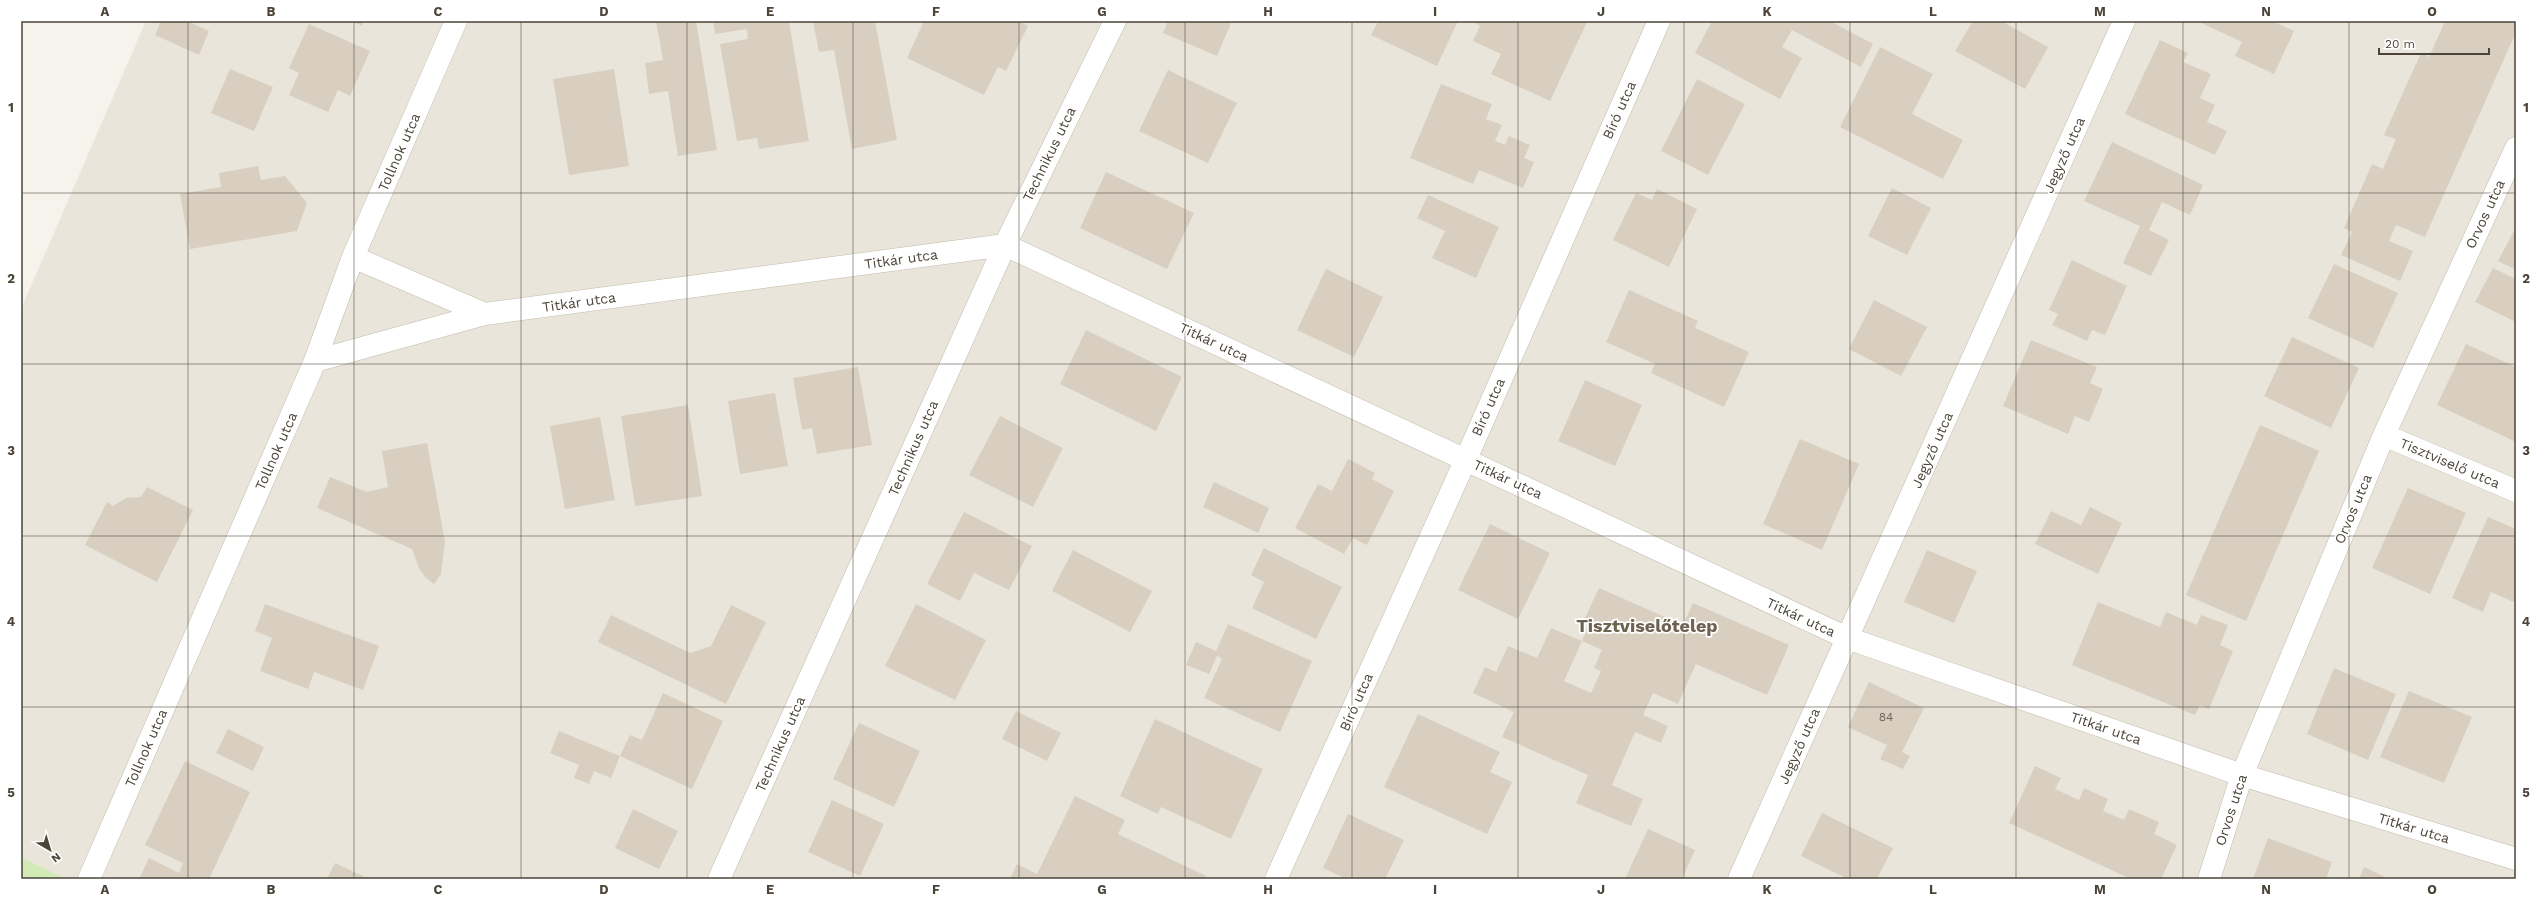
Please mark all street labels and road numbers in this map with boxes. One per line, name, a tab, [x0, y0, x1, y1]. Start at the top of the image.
street label: Bíró utca	[1599, 78, 1639, 141]
street label: Technikus utca	[1019, 104, 1079, 204]
street label: Tollnok utca	[375, 110, 423, 193]
street label: Jegyző utca	[2040, 115, 2088, 195]
street label: Orvos utca	[2462, 177, 2508, 251]
street label: Titkár utca	[863, 246, 939, 272]
street label: Titkár utca	[541, 289, 617, 315]
street label: Titkár utca	[1177, 319, 1251, 365]
street label: Bíró utca	[1468, 375, 1508, 438]
street label: Technikus utca	[885, 398, 941, 498]
street label: Tollnok utca	[252, 409, 300, 492]
street label: Jegyző utca	[1908, 410, 1956, 490]
street label: Tisztviselő utca	[2398, 435, 2502, 491]
street label: Titkár utca	[1471, 456, 1545, 502]
street label: Orvos utca	[2331, 472, 2375, 546]
street label: Titkár utca	[1764, 594, 1838, 640]
street label: Bíró utca	[1336, 670, 1376, 733]
street label: Technikus utca	[752, 694, 808, 794]
street label: Tollnok utca	[122, 706, 170, 789]
street label: Jegyző utca	[1775, 706, 1823, 786]
street label: Titkár utca	[2068, 708, 2144, 748]
street label: Orvos utca	[2212, 772, 2250, 848]
street label: Titkár utca	[2376, 810, 2452, 846]

